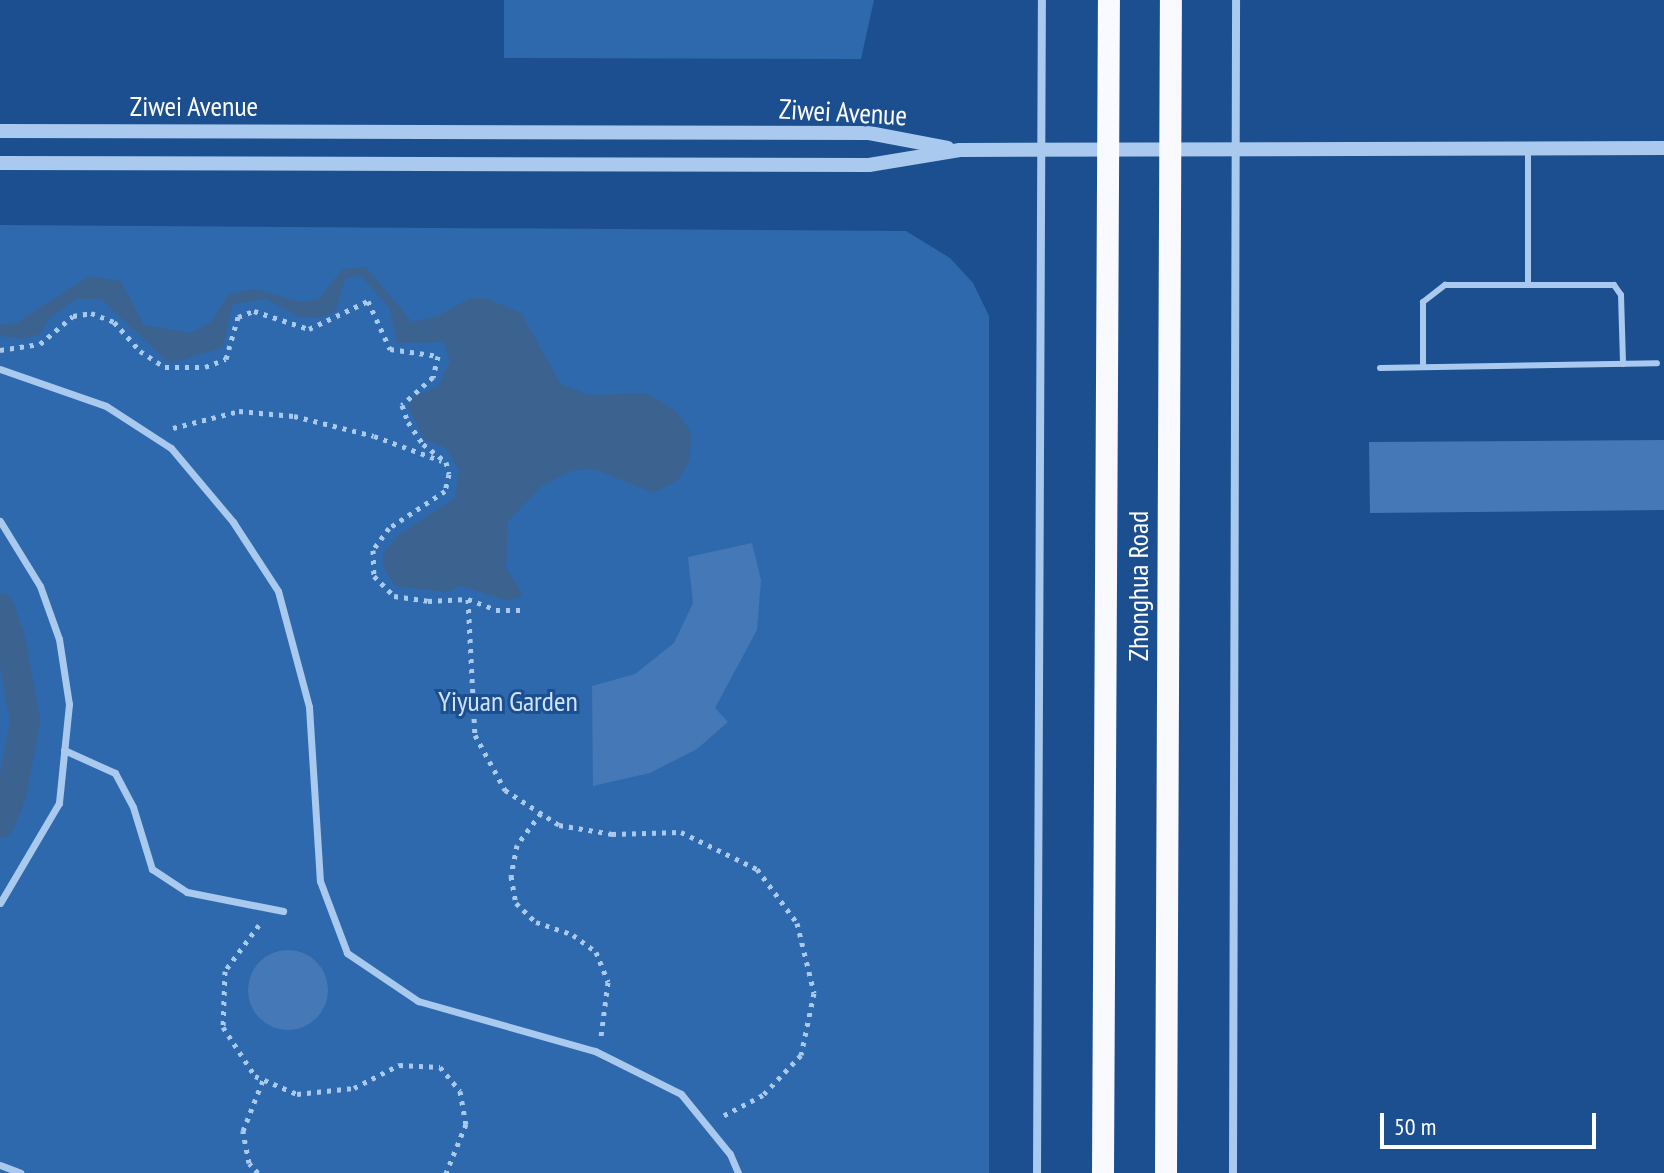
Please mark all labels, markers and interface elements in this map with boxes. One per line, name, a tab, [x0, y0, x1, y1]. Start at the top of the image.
street label: Ziwei Avenue	[129, 89, 259, 123]
street label: Ziwei Avenue	[778, 92, 908, 132]
street label: Zhonghua Road	[1121, 511, 1155, 661]
park label: Yiyuan Garden	[438, 684, 578, 718]
scale bar	[1384, 1097, 1600, 1147]
text: 50 m	[1394, 1111, 1436, 1142]

